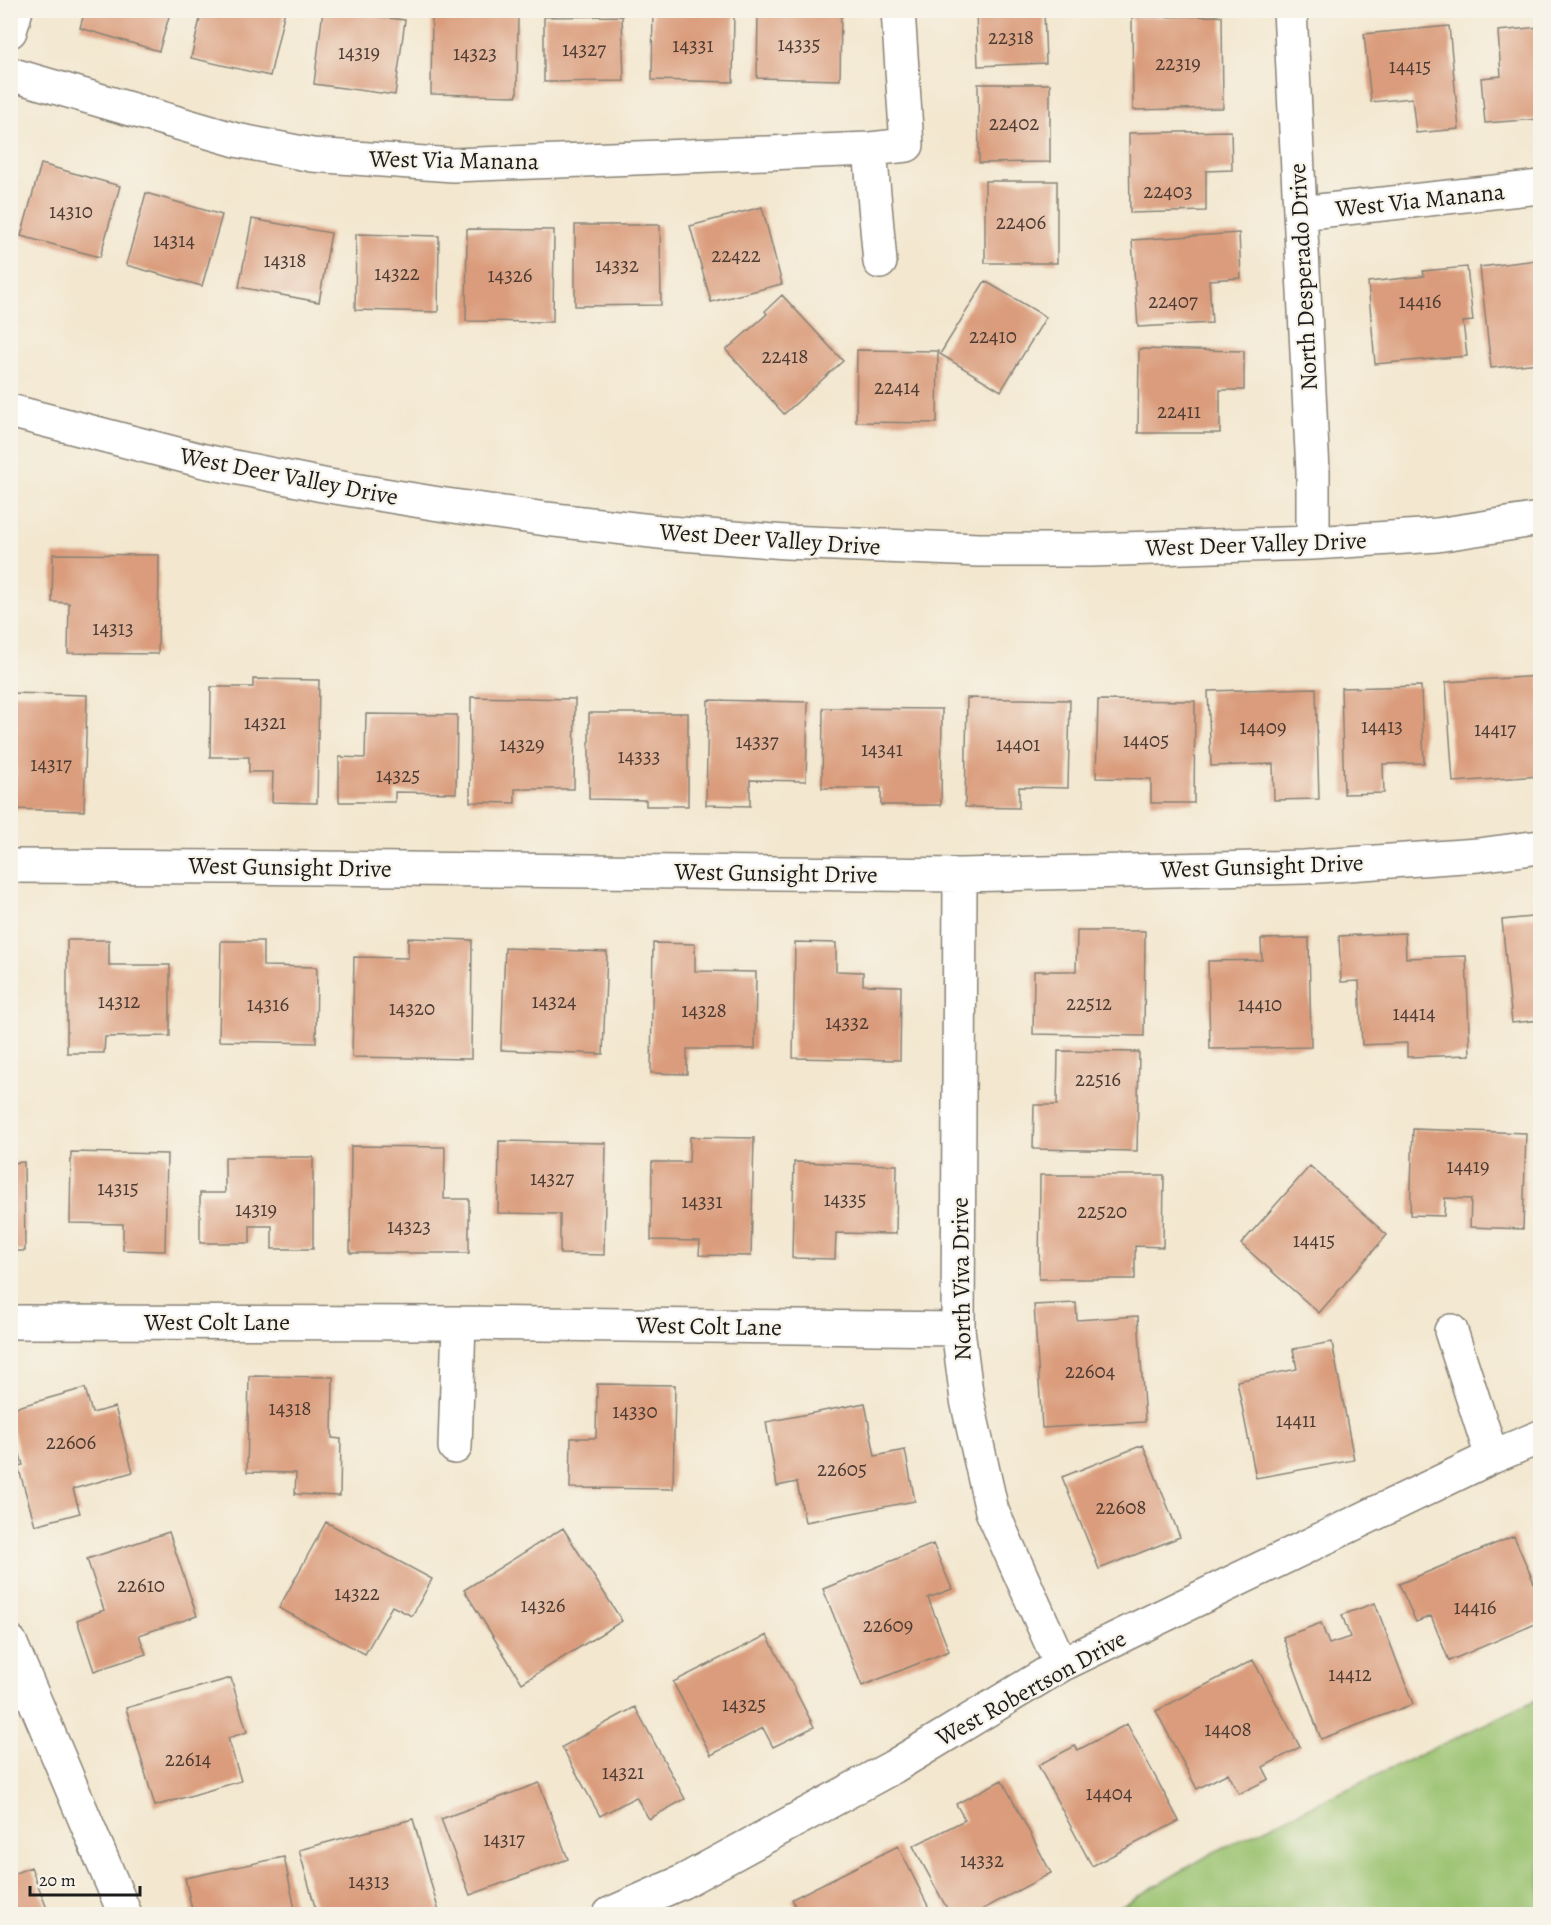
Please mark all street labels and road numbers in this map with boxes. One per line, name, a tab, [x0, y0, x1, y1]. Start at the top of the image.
street label: West Via Manana	[368, 143, 540, 177]
street label: North Desperado Drive	[1281, 162, 1325, 392]
street label: West Via Manana	[1333, 175, 1507, 225]
street label: West Deer Valley Drive	[176, 439, 401, 513]
street label: West Deer Valley Drive	[657, 515, 882, 563]
street label: West Deer Valley Drive	[1144, 524, 1367, 564]
street label: West Gunsight Drive	[1159, 846, 1364, 886]
street label: West Gunsight Drive	[187, 849, 392, 885]
street label: West Gunsight Drive	[673, 855, 878, 891]
street label: North Viva Drive	[944, 1197, 978, 1361]
street label: West Colt Lane	[143, 1306, 290, 1338]
street label: West Colt Lane	[635, 1309, 782, 1343]
street label: West Robertson Drive	[929, 1622, 1132, 1754]

